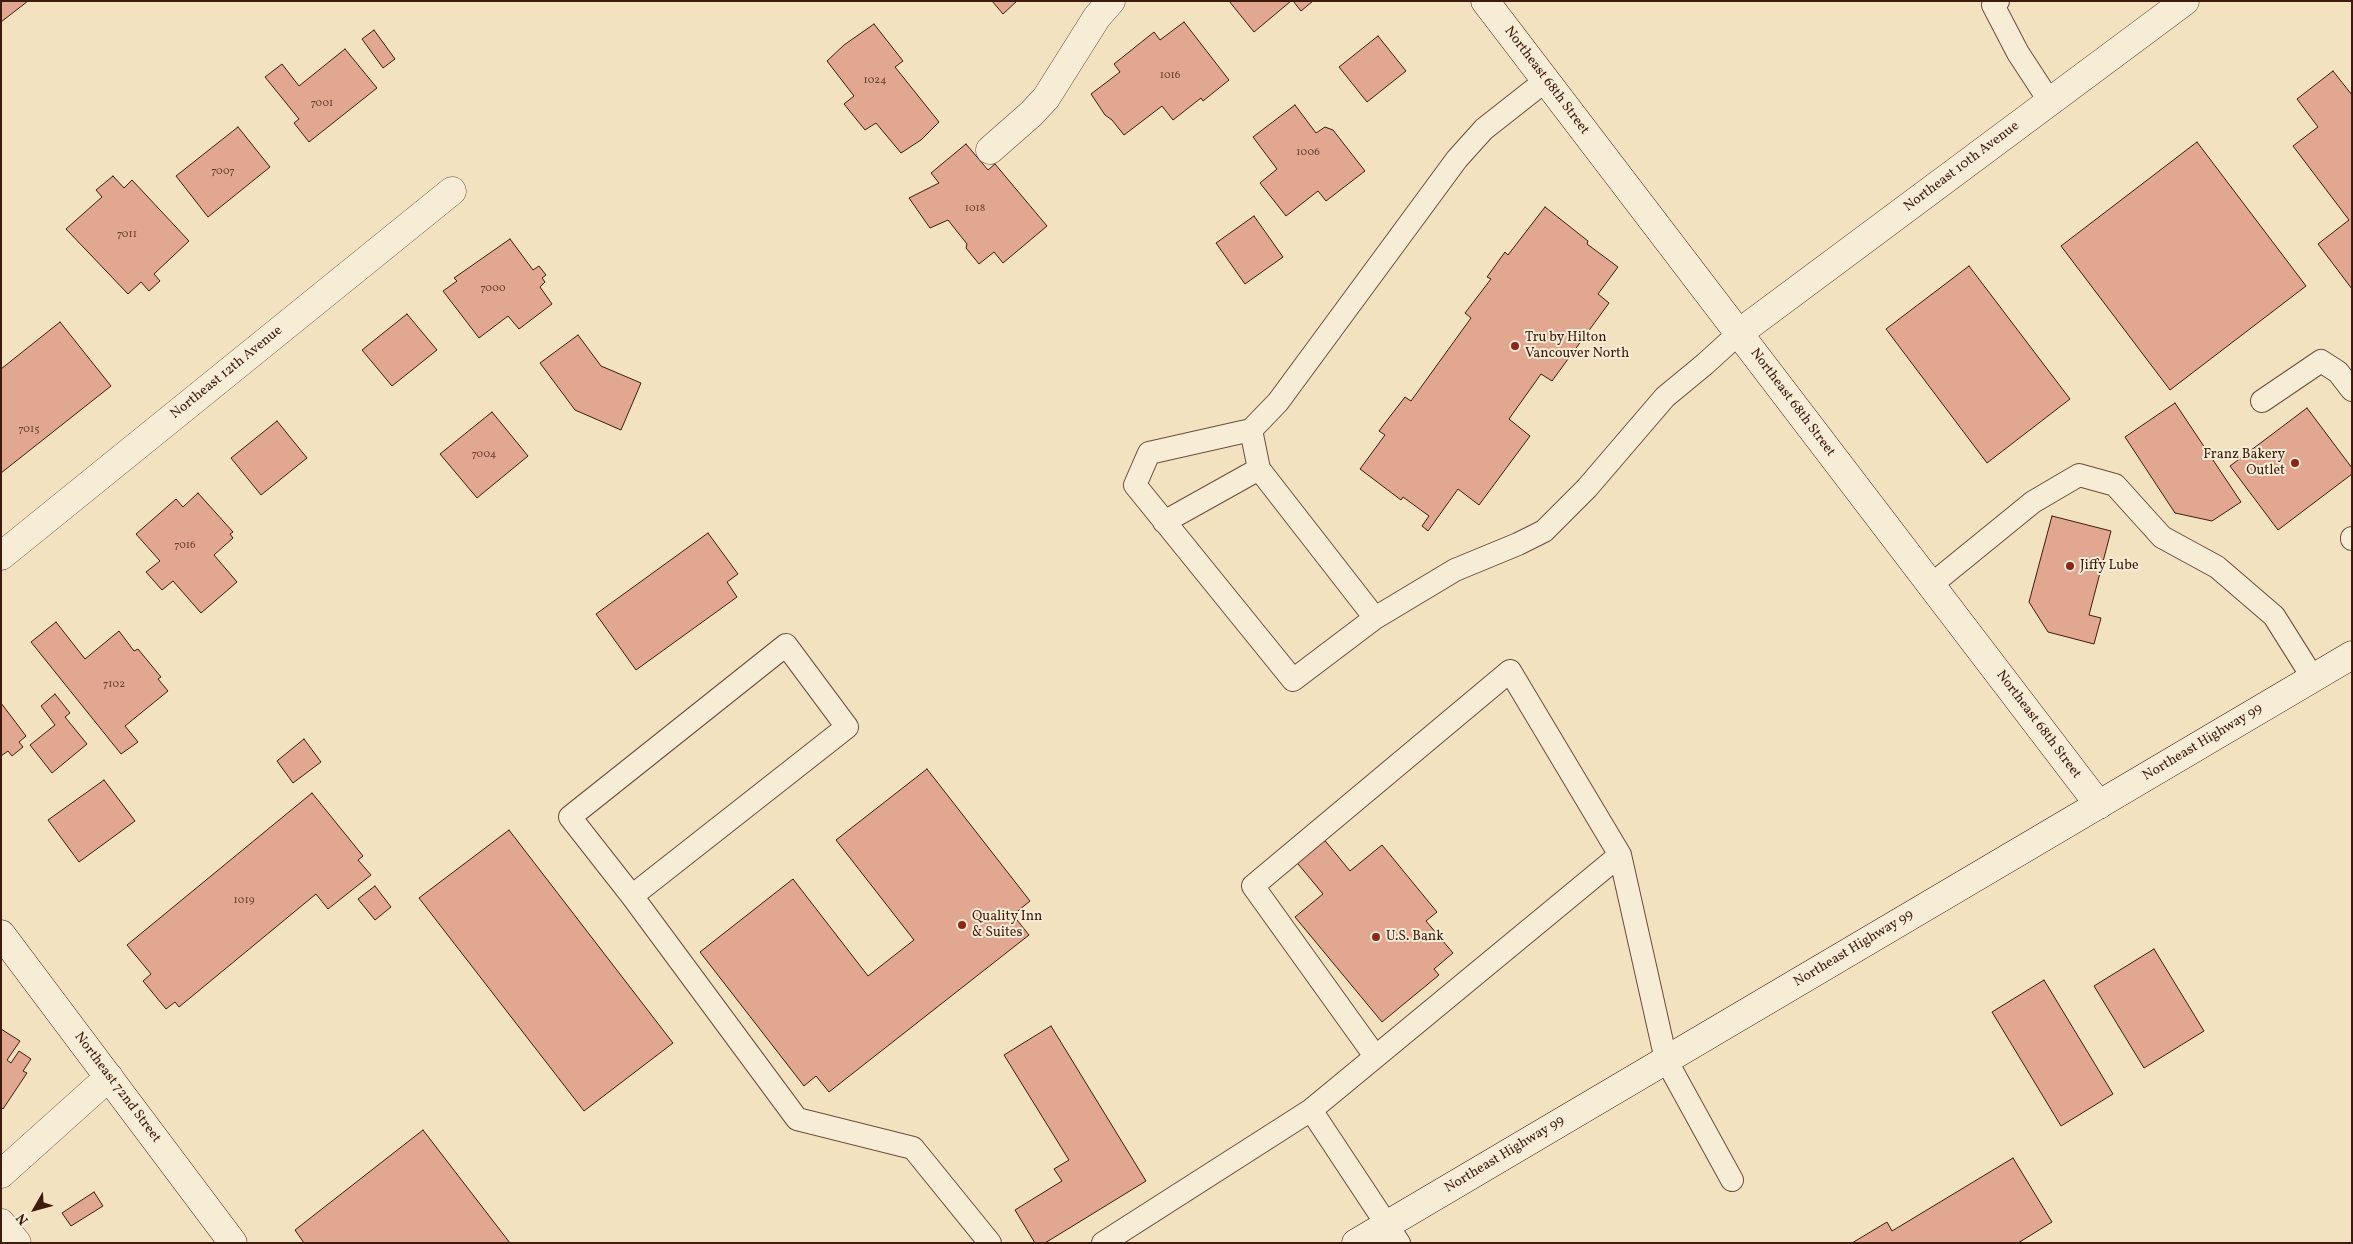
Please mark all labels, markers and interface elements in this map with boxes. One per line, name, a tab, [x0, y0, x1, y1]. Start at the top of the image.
street label: Northeast 68th Street	[1500, 24, 1592, 138]
house number: 1016	[1160, 69, 1180, 83]
house number: 1024	[863, 74, 887, 88]
house number: 7001	[311, 97, 333, 111]
street label: Northeast 10th Avenue	[1901, 118, 2023, 216]
house number: 1006	[1296, 146, 1320, 160]
house number: 7007	[211, 165, 235, 179]
house number: 1018	[965, 202, 985, 216]
house number: 7011	[117, 228, 137, 242]
house number: 7000	[480, 282, 506, 296]
street label: Northeast 12th Avenue	[168, 323, 286, 423]
place label: Tru by Hilton Vancouver North	[1525, 330, 1629, 362]
marker: Tru by Hilton Vancouver North	[1509, 340, 1521, 352]
street label: Northeast 68th Street	[1746, 346, 1838, 460]
house number: 7015	[18, 423, 40, 437]
place label: Franz Bakery Outlet	[2203, 447, 2285, 480]
house number: 7004	[472, 448, 496, 462]
marker: Franz Bakery Outlet	[2289, 457, 2301, 469]
house number: 7016	[174, 539, 196, 553]
place label: Jiffy Lube	[2080, 558, 2139, 574]
marker: Jiffy Lube	[2064, 560, 2076, 572]
street label: Northeast 68th Street	[1992, 668, 2084, 782]
house number: 7102	[103, 678, 125, 692]
street label: Northeast Highway 99	[2140, 701, 2266, 785]
house number: 1019	[234, 894, 254, 908]
street label: Northeast Highway 99	[1791, 907, 1917, 991]
place label: Quality Inn & Suites	[972, 909, 1042, 942]
marker: Quality Inn & Suites	[956, 919, 968, 931]
place label: U.S. Bank	[1386, 929, 1444, 945]
marker: U.S. Bank	[1370, 931, 1382, 943]
street label: Northeast 72nd Street	[70, 1029, 164, 1147]
street label: Northeast Highway 99	[1442, 1113, 1568, 1197]
north arrow	[10, 1184, 60, 1234]
text: N	[12, 1209, 33, 1228]

